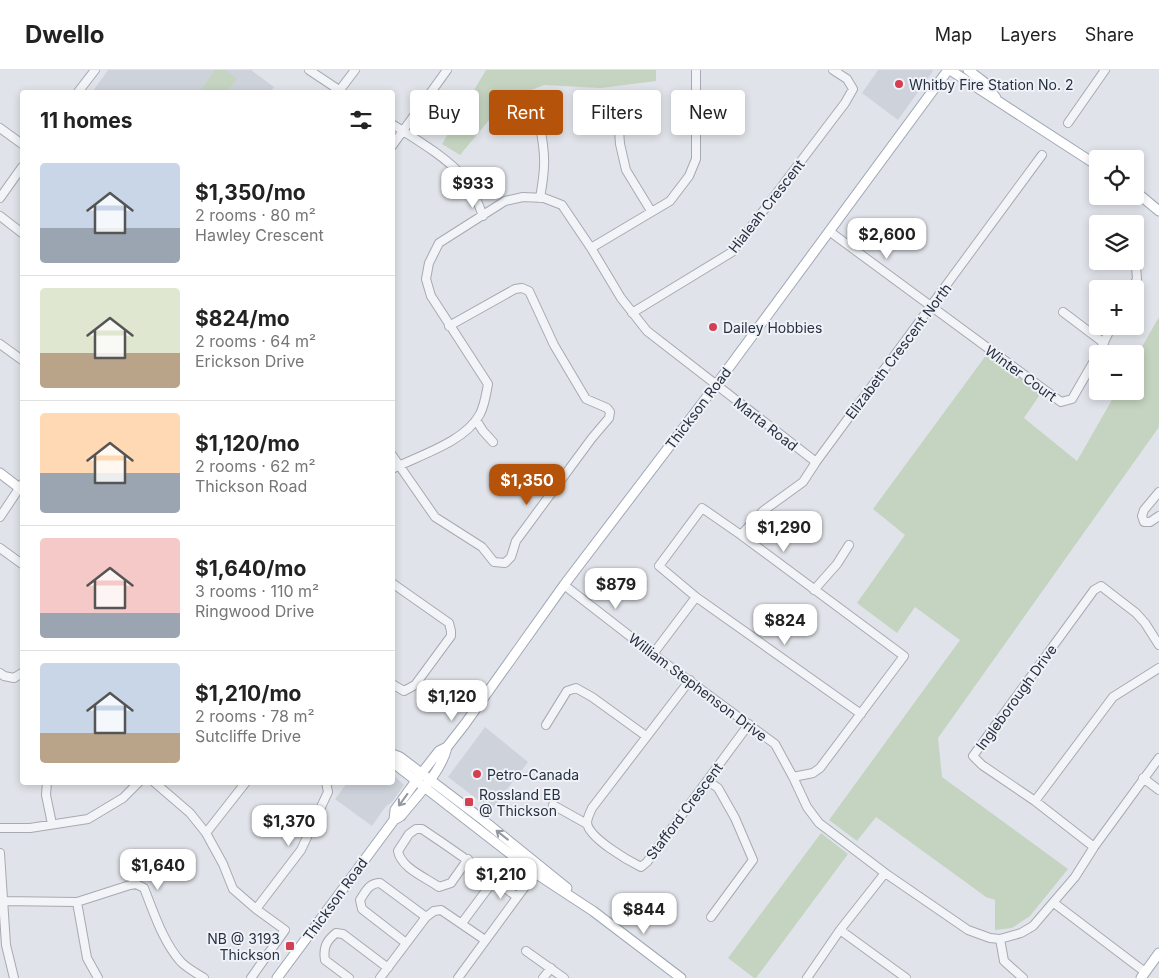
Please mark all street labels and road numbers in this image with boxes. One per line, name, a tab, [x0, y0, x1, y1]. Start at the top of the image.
street label: Hialeah Crescent	[724, 156, 808, 256]
street label: Elizabeth Crescent North	[841, 280, 955, 422]
street label: Winter Court	[982, 341, 1060, 405]
street label: Thickson Road	[662, 364, 734, 452]
street label: Marta Road	[731, 394, 801, 454]
street label: William Stephenson Drive	[625, 629, 771, 745]
street label: Ingleborough Drive	[972, 641, 1060, 753]
street label: Stafford Crescent	[642, 759, 726, 863]
street label: Thickson Road	[299, 854, 371, 944]

